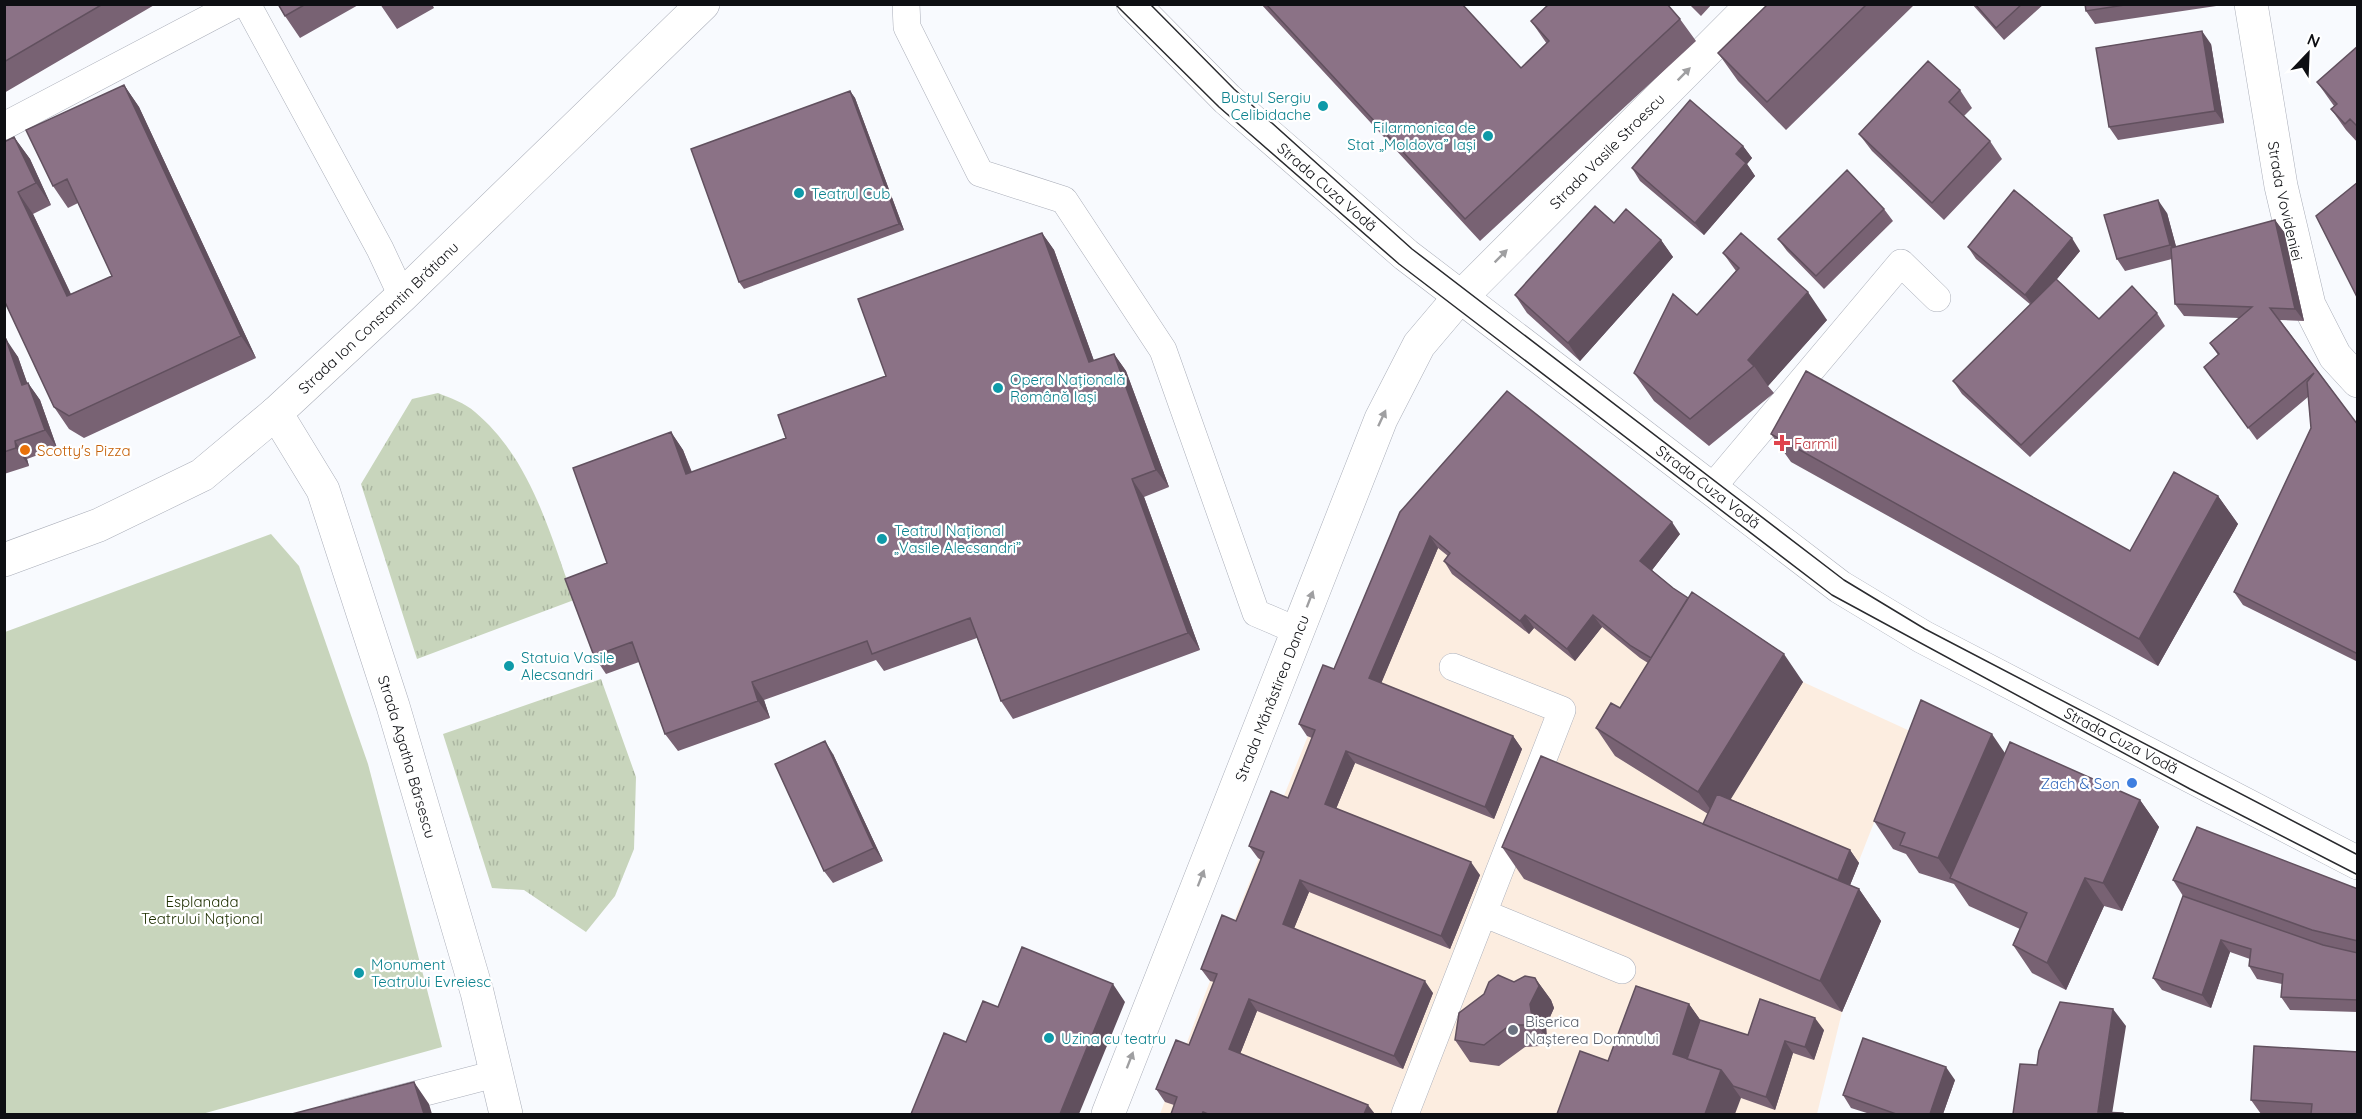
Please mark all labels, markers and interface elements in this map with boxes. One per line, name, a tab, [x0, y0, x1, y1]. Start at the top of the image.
north arrow	[2278, 24, 2338, 84]
text: N	[2305, 29, 2323, 52]
one-way arrow	[1677, 66, 1691, 81]
place label: Bustul Sergiu Celibidache	[1221, 88, 1311, 124]
street label: Strada Vasile Stroescu	[1545, 89, 1668, 213]
marker: Bustul Sergiu Celibidache	[1316, 99, 1330, 113]
place label: Filarmonica de Stat „Moldova” Iași	[1347, 118, 1476, 154]
marker: Filarmonica de Stat „Moldova” Iași	[1481, 129, 1495, 143]
street label: Strada Cuza Vodă	[1274, 138, 1381, 235]
street label: Strada Vovideniei	[2264, 140, 2308, 262]
place label: Teatrul Cub	[811, 184, 890, 203]
marker: Teatrul Cub	[792, 186, 806, 200]
street label: Strada Ion Constantin Brătianu	[294, 237, 462, 398]
one-way arrow	[1494, 249, 1508, 263]
place label: Opera Națională Română Iași	[1010, 370, 1126, 406]
marker: Opera Națională Română Iași	[991, 381, 1005, 395]
one-way arrow	[1378, 409, 1388, 427]
place label: Farmil	[1794, 434, 1837, 453]
marker: Farmil	[1775, 436, 1789, 450]
place label: Scotty's Pizza	[37, 441, 131, 460]
street label: Strada Cuza Vodă	[1653, 441, 1764, 532]
marker: Scotty's Pizza	[18, 443, 32, 457]
place label: Teatrul Național „Vasile Alecsandri”	[894, 521, 1021, 557]
marker: Teatrul Național „Vasile Alecsandri”	[875, 532, 889, 546]
one-way arrow	[1306, 590, 1315, 608]
street label: Strada Mănăstirea Dancu	[1230, 612, 1313, 784]
place label: Statuia Vasile Alecsandri	[521, 648, 615, 684]
marker: Statuia Vasile Alecsandri	[502, 659, 516, 673]
street label: Strada Agatha Bârsescu	[374, 673, 441, 840]
street label: Strada Cuza Vodă	[2061, 703, 2182, 778]
place label: Zach & Son	[2040, 774, 2120, 793]
marker: Zach & Son	[2125, 776, 2139, 790]
one-way arrow	[1196, 869, 1206, 887]
park label: Esplanada Teatrului Național	[141, 892, 263, 928]
place label: Monument Teatrului Evreiesc	[371, 955, 491, 991]
marker: Monument Teatrului Evreiesc	[352, 966, 366, 980]
place label: Biserica Nașterea Domnului	[1525, 1012, 1659, 1048]
marker: Biserica Nașterea Domnului	[1506, 1023, 1520, 1037]
place label: Uzina cu teatru	[1061, 1029, 1166, 1048]
marker: Uzina cu teatru	[1042, 1031, 1056, 1045]
one-way arrow	[1125, 1051, 1135, 1069]

